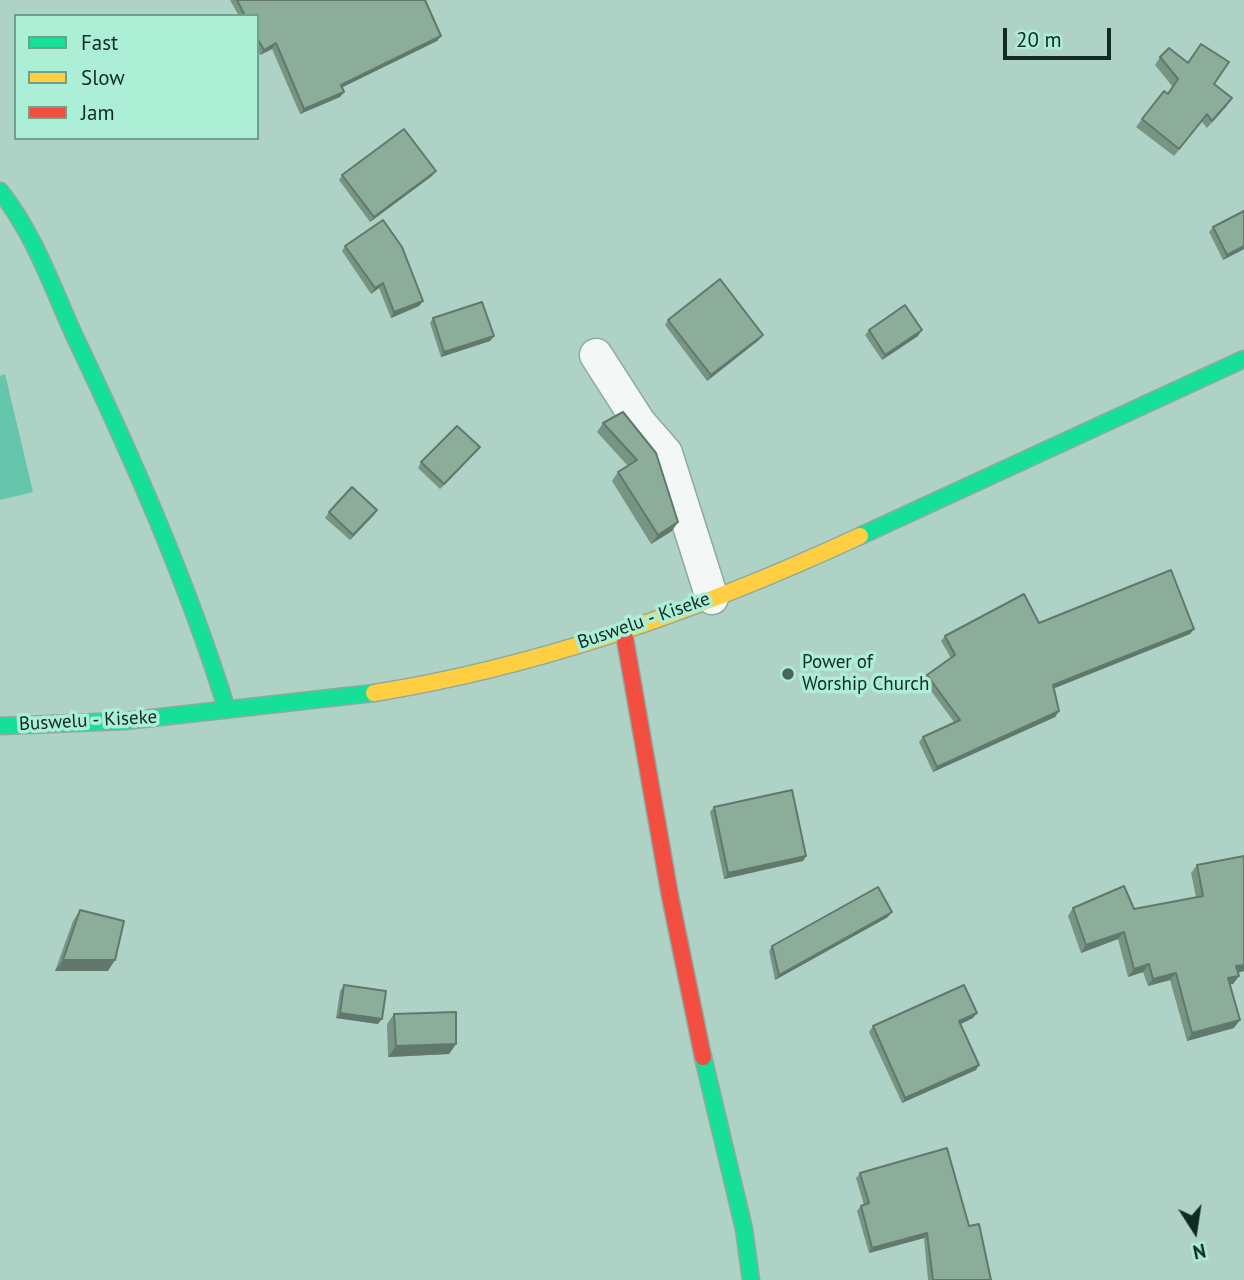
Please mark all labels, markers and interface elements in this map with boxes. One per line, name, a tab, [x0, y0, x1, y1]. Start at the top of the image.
legend	[14, 14, 259, 140]
scale bar	[1006, 14, 1114, 58]
text: 20 m	[1016, 26, 1062, 53]
text: Fast	[81, 29, 118, 56]
text: Slow	[81, 64, 125, 91]
text: Jam	[81, 99, 115, 126]
street label: Buswelu - Kiseke	[575, 588, 713, 654]
place label: Power of Worship Church	[802, 652, 929, 696]
marker: Power of Worship Church	[780, 666, 796, 682]
street label: Buswelu - Kiseke	[18, 706, 158, 736]
north arrow	[1160, 1196, 1230, 1266]
text: N	[1191, 1239, 1208, 1265]

